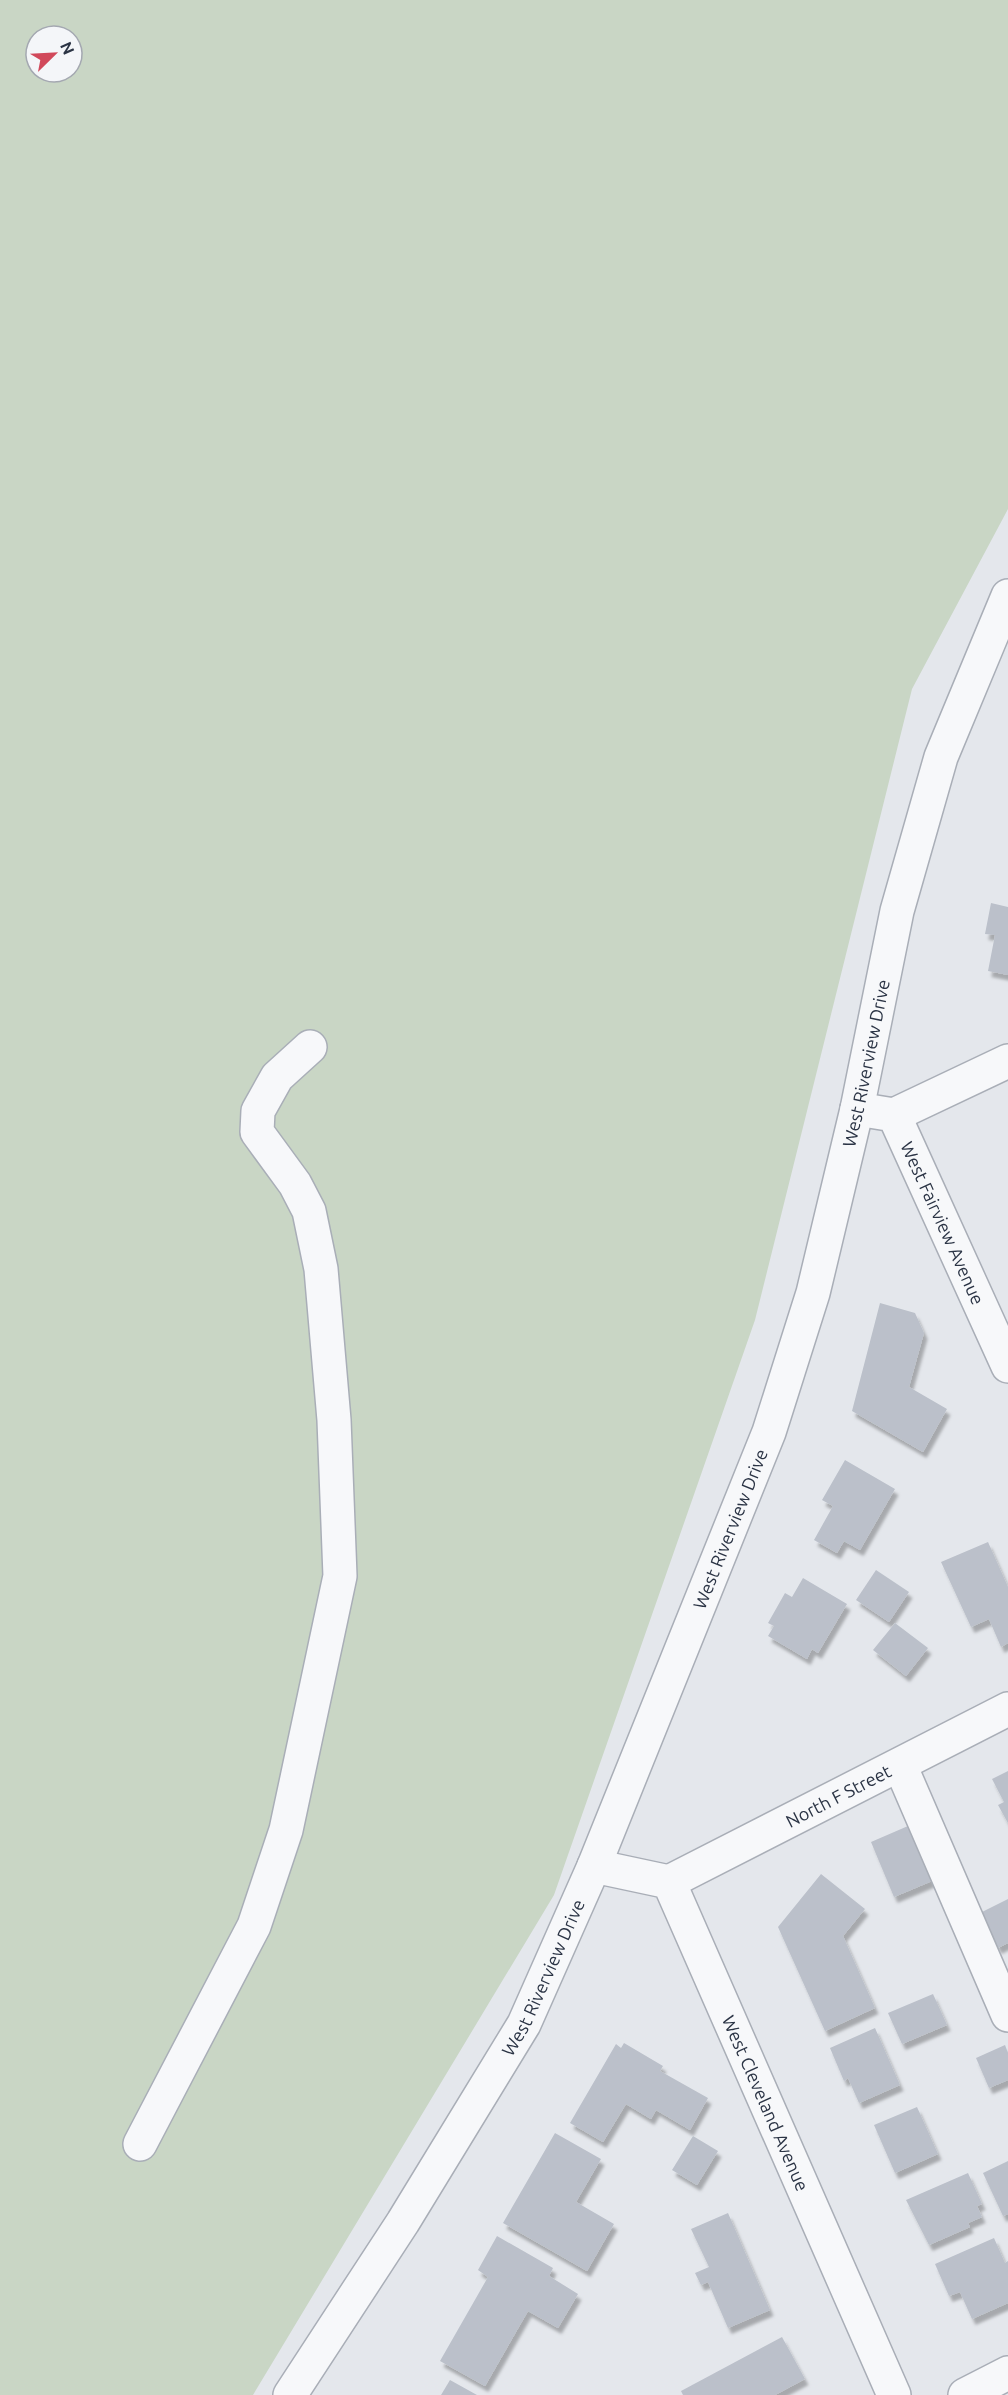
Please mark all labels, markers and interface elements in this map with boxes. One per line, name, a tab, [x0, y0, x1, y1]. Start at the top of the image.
north arrow	[24, 24, 84, 84]
text: N	[57, 39, 78, 57]
street label: West Riverview Drive	[838, 978, 893, 1149]
street label: West Fairview Avenue	[897, 1138, 989, 1308]
street label: West Riverview Drive	[689, 1446, 771, 1612]
street label: North F Street	[782, 1760, 894, 1831]
street label: West Riverview Drive	[497, 1896, 588, 2059]
street label: West Cleveland Avenue	[719, 2012, 813, 2194]

